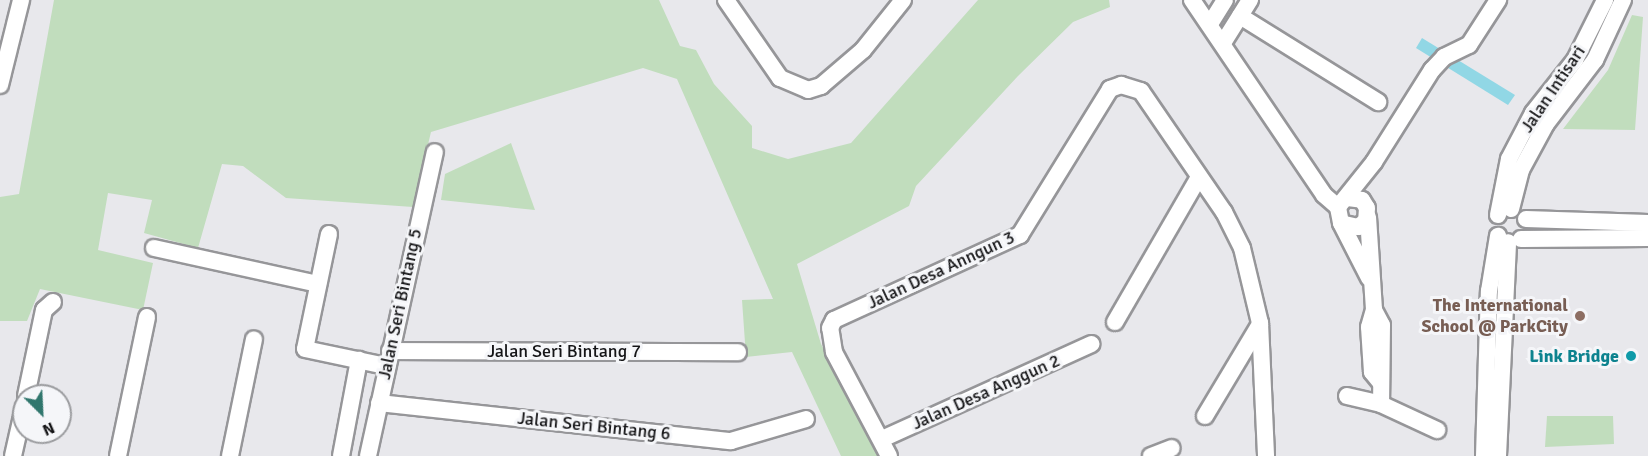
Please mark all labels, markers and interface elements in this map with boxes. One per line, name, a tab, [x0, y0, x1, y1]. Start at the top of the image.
street label: Jalan Intisari	[1516, 41, 1590, 137]
street label: Jalan Desa Anngun 3	[864, 226, 1018, 314]
street label: Jalan Seri Bintang 5	[373, 227, 427, 381]
place label: The International School @ ParkCity	[1422, 295, 1568, 338]
marker: The International School @ ParkCity	[1573, 309, 1587, 323]
street label: Jalan Seri Bintang 7	[487, 340, 641, 362]
place label: Link Bridge	[1529, 345, 1619, 367]
marker: Link Bridge	[1624, 349, 1638, 363]
street label: Jalan Desa Anggun 2	[909, 350, 1063, 434]
north arrow	[12, 384, 72, 444]
street label: Jalan Seri Bintang 6	[516, 407, 672, 445]
text: N	[39, 417, 58, 440]

